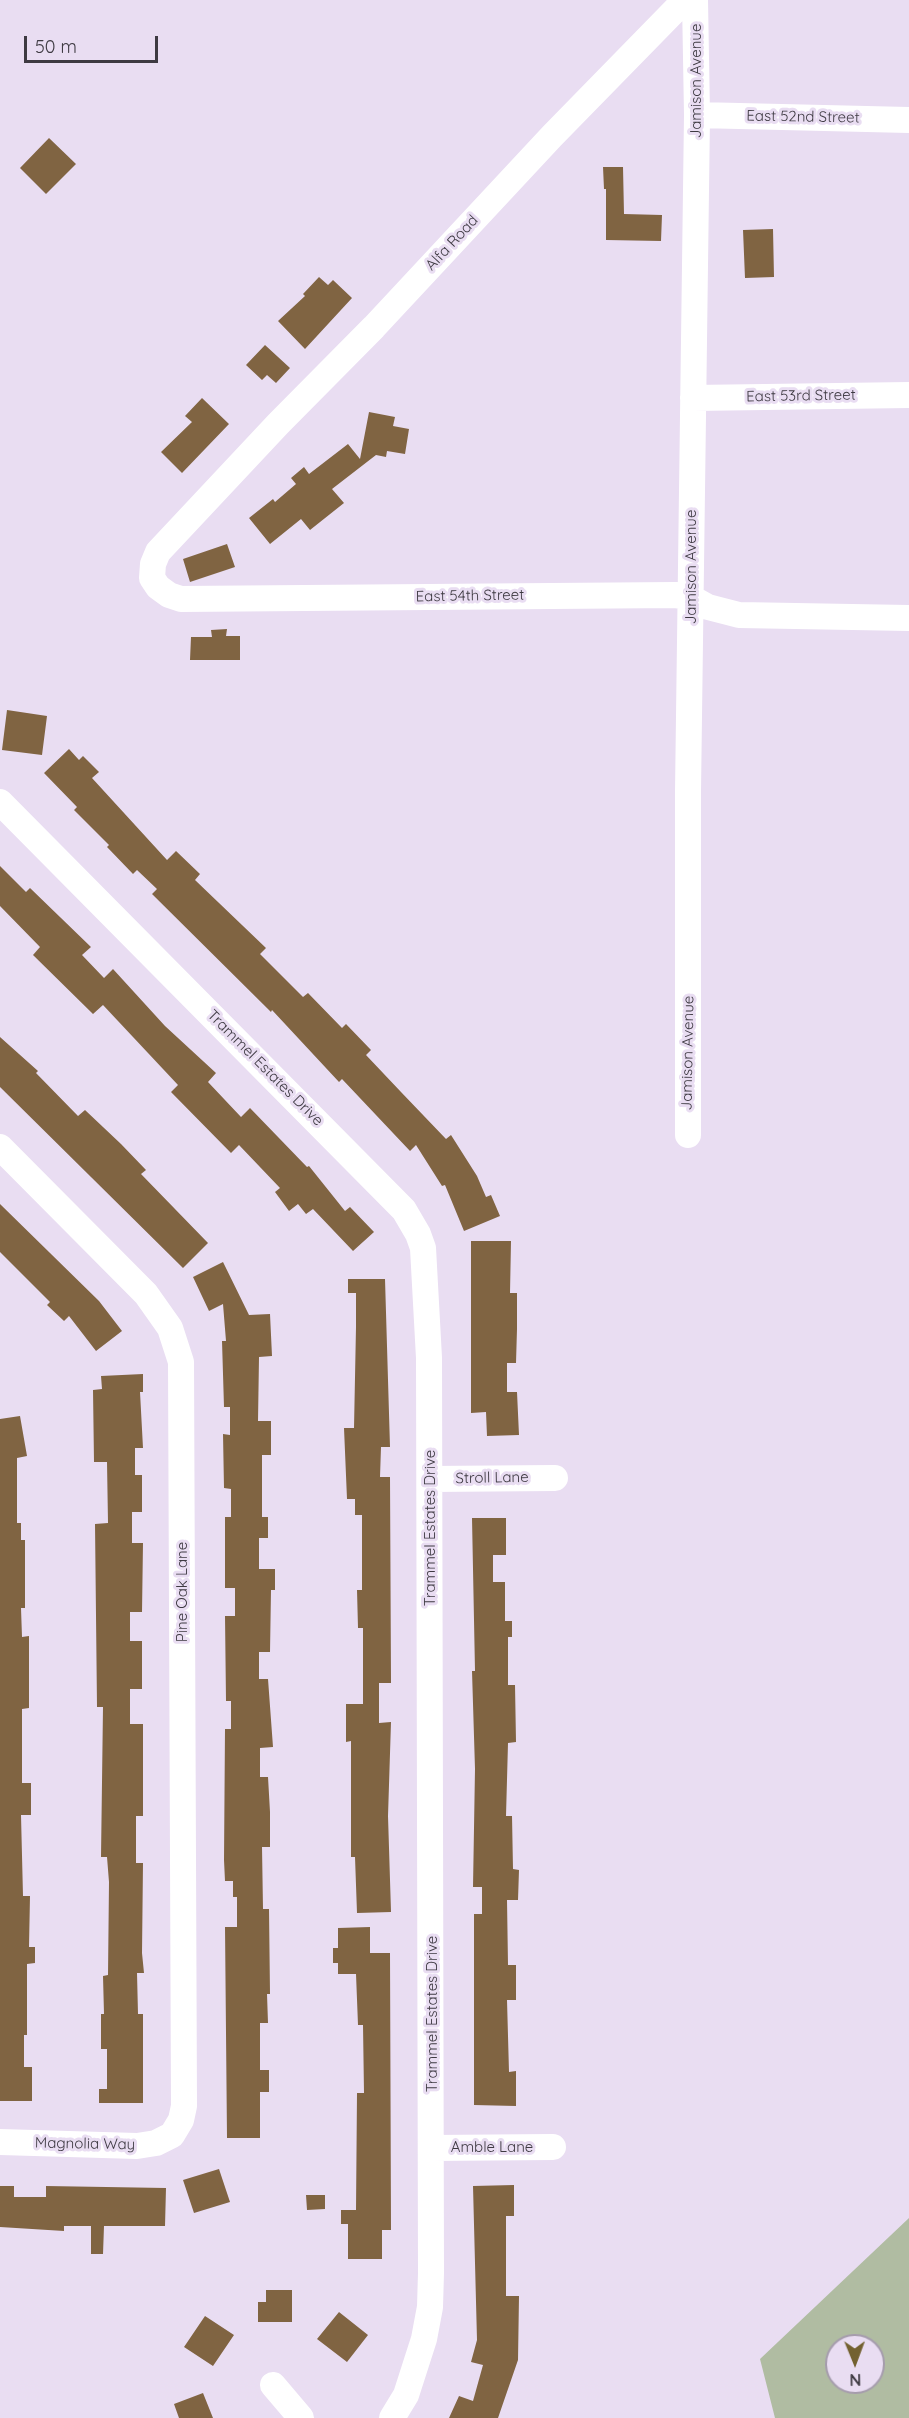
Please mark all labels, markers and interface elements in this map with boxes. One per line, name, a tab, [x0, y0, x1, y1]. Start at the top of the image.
scale bar	[27, 24, 160, 62]
street label: Jamison Avenue	[687, 24, 705, 138]
text: 50 m	[35, 35, 77, 58]
street label: East 52nd Street	[746, 107, 860, 127]
street label: Alfa Road	[422, 212, 482, 274]
street label: East 53rd Street	[746, 386, 856, 406]
street label: Jamison Avenue	[682, 510, 700, 624]
street label: East 54th Street	[416, 586, 524, 606]
street label: Jamison Avenue	[678, 995, 698, 1111]
street label: Trammel Estates Drive	[203, 1006, 327, 1130]
street label: Trammel Estates Drive	[421, 1450, 439, 1606]
street label: Stroll Lane	[455, 1468, 529, 1488]
street label: Pine Oak Lane	[173, 1542, 191, 1642]
street label: Trammel Estates Drive	[423, 1936, 441, 2092]
street label: Magnolia Way	[35, 2134, 135, 2154]
street label: Amble Lane	[451, 2138, 533, 2156]
north arrow	[825, 2334, 885, 2394]
text: N	[849, 2370, 861, 2390]

